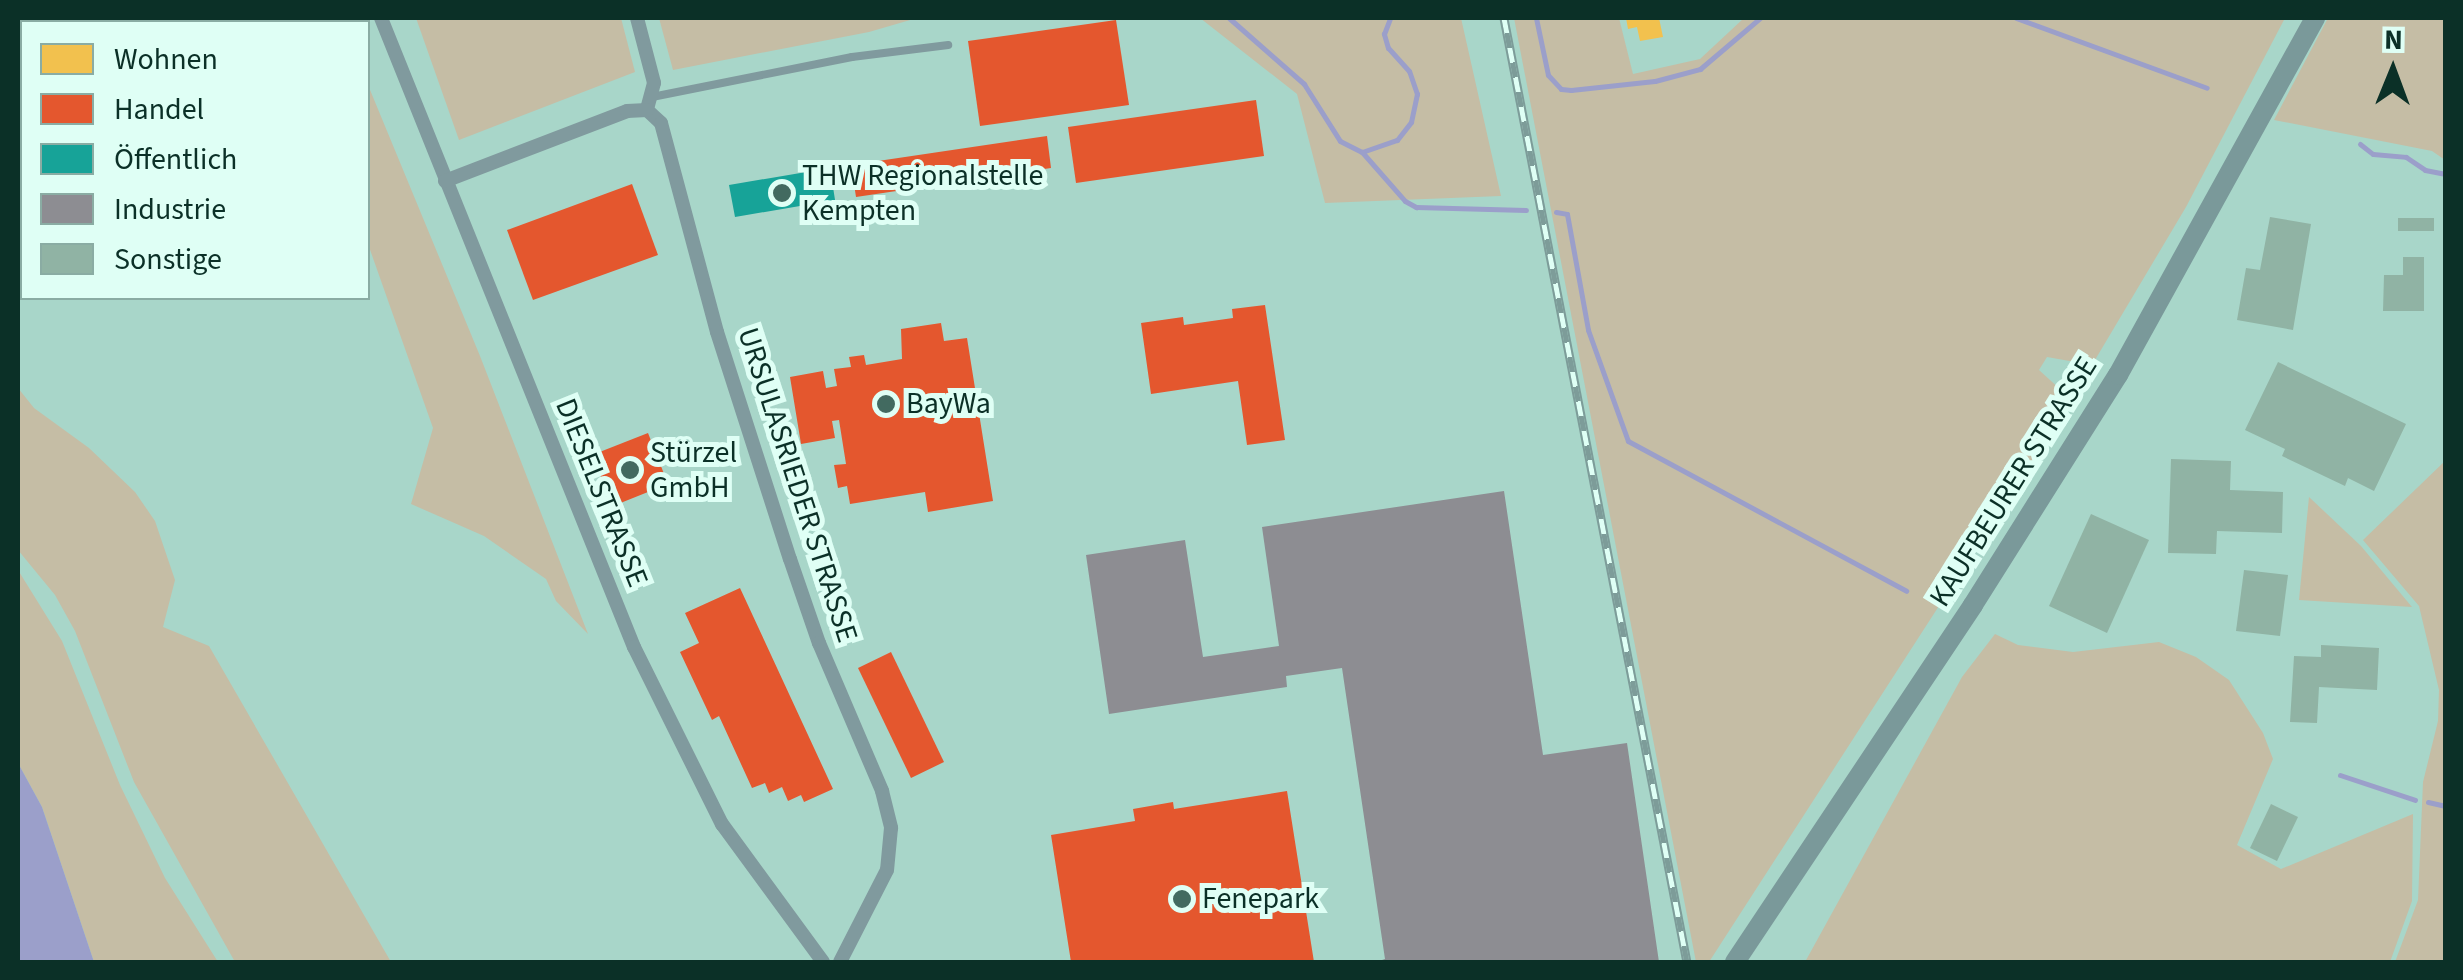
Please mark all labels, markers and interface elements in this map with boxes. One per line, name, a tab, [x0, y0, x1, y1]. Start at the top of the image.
legend	[20, 20, 370, 300]
north arrow	[2343, 20, 2443, 120]
text: N	[2384, 20, 2403, 60]
text: Wohnen	[114, 38, 218, 81]
text: Handel	[114, 88, 204, 131]
text: Öffentlich	[114, 138, 237, 181]
place label: THW Regionalstelle Kempten	[802, 158, 1043, 228]
marker: THW Regionalstelle Kempten	[771, 182, 793, 204]
text: Industrie	[114, 188, 226, 231]
text: Sonstige	[114, 238, 222, 281]
street label: URSULASRIEDER STRASSE	[729, 323, 865, 647]
street label: KAUFBEURER STRASSE	[1922, 350, 2106, 614]
place label: BayWa	[906, 386, 991, 422]
marker: BayWa	[875, 393, 897, 415]
street label: DIESELSTRASSE	[547, 394, 655, 592]
place label: Stürzel GmbH	[650, 435, 737, 506]
marker: Stürzel GmbH	[619, 459, 641, 481]
place label: Fenepark	[1202, 881, 1319, 917]
marker: Fenepark	[1171, 888, 1193, 910]

